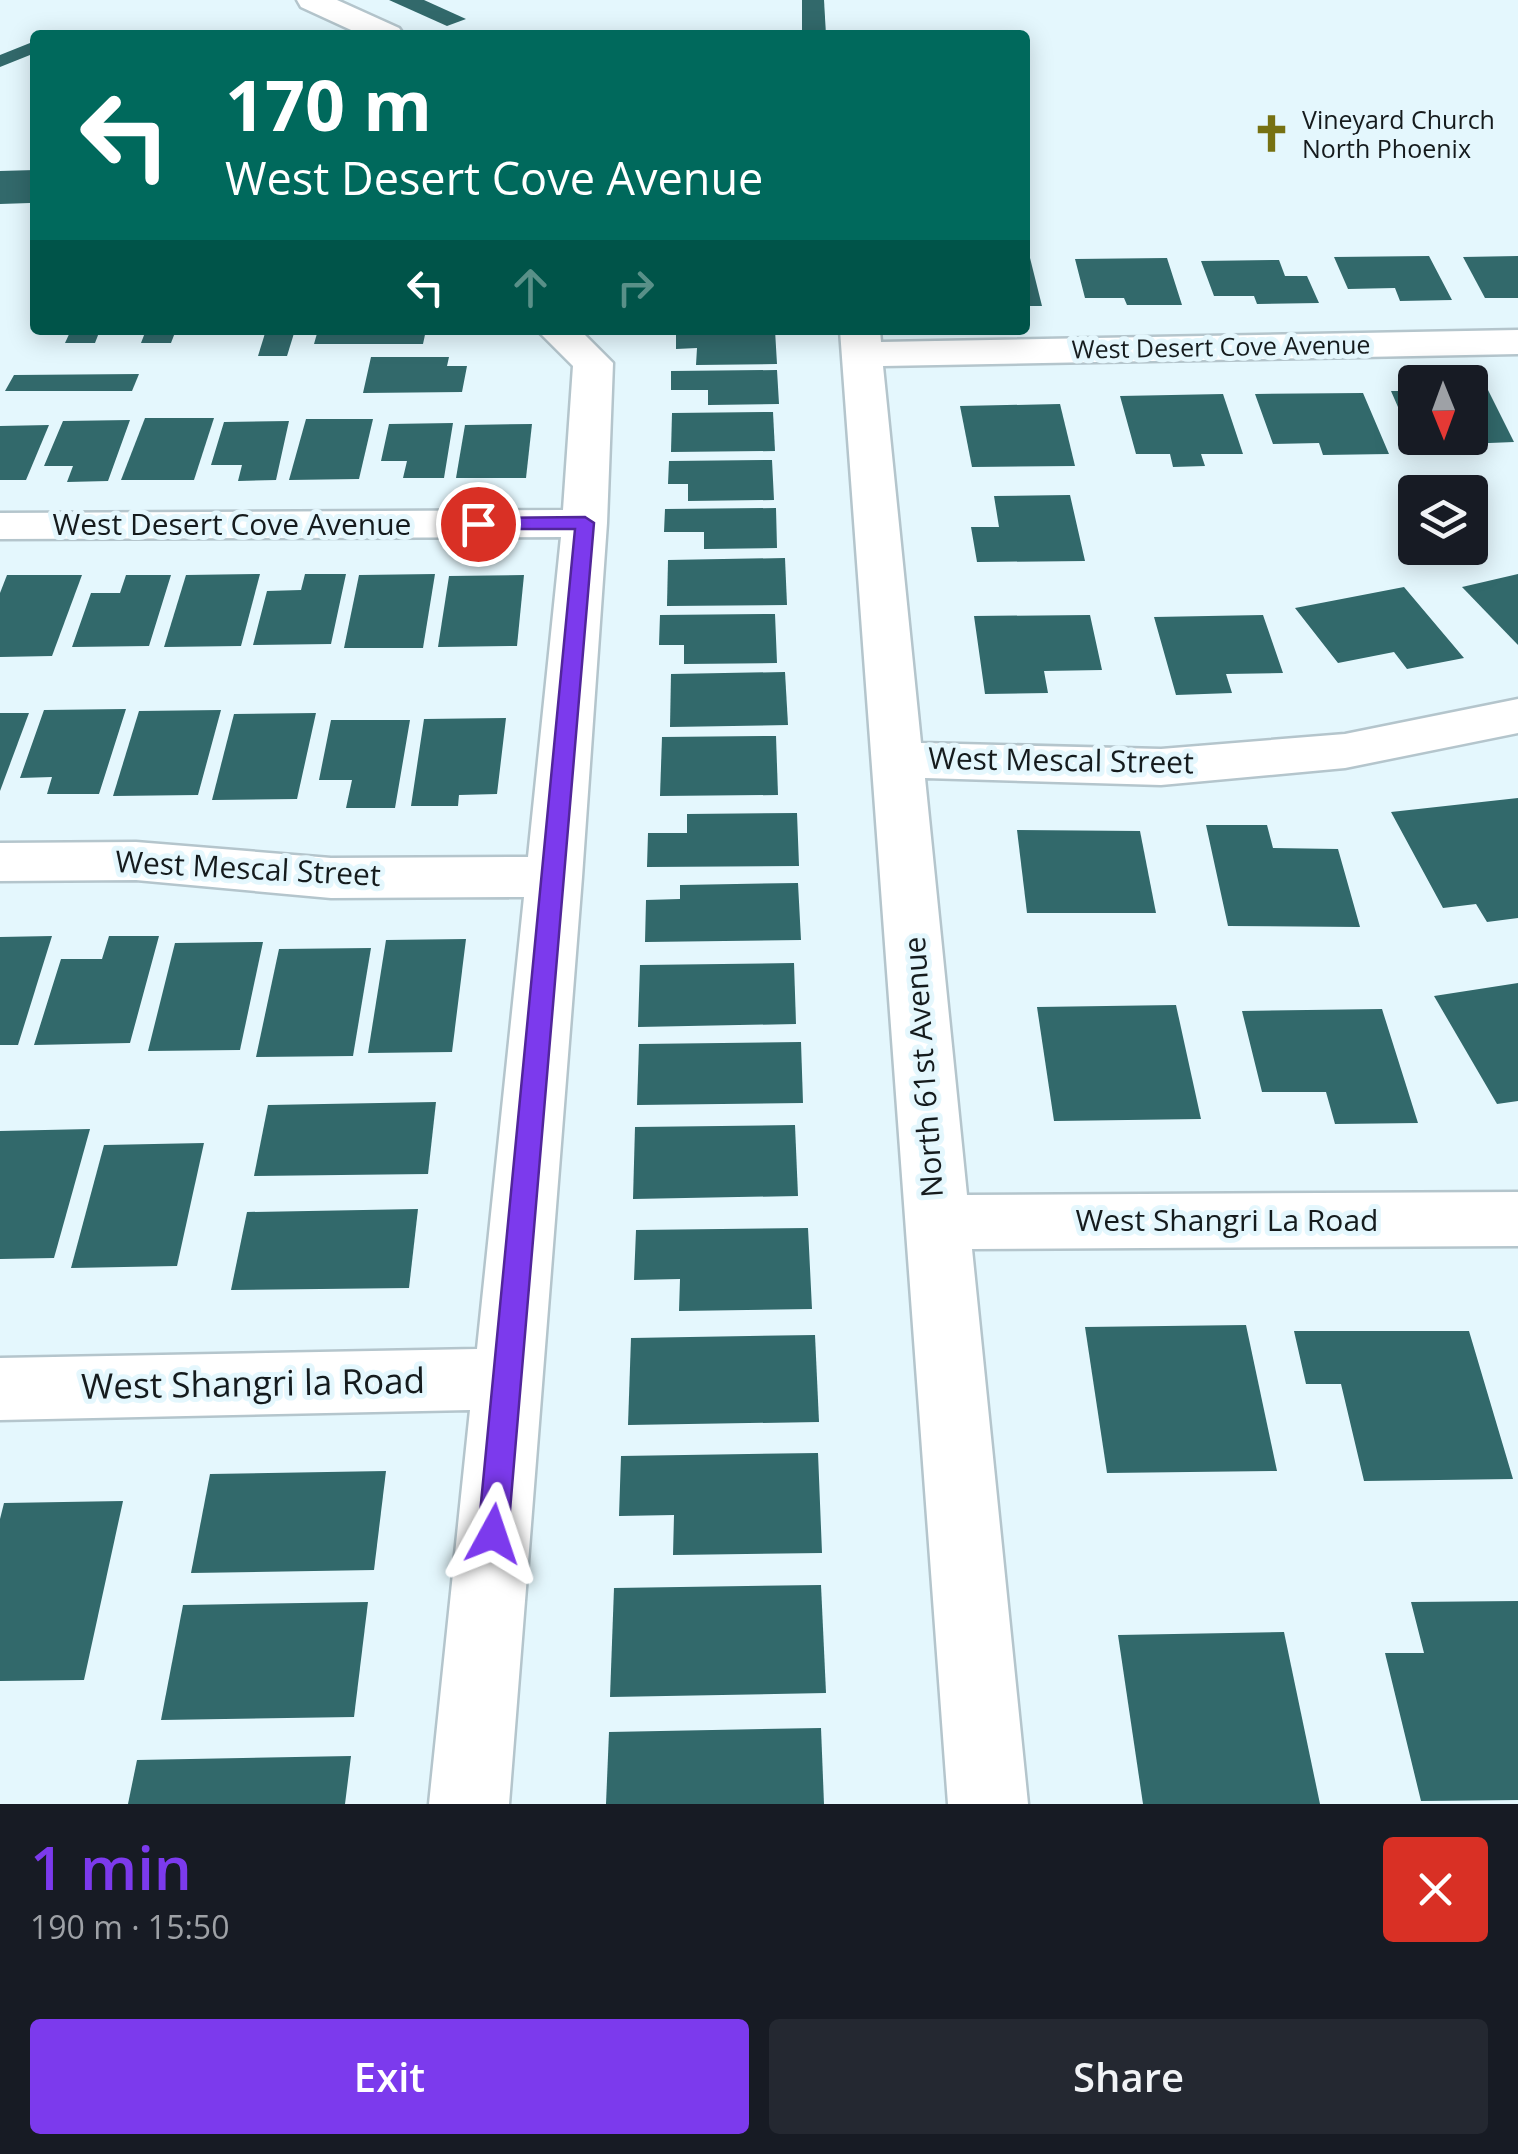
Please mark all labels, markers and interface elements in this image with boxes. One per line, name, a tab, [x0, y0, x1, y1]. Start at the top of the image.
text: 170 m	[225, 56, 432, 152]
icon: left	[60, 70, 190, 200]
place label: Vineyard Church North Phoenix	[1302, 102, 1495, 165]
church icon: Vineyard Church North Phoenix	[1251, 113, 1293, 155]
text: West Desert Cove Avenue	[225, 147, 763, 208]
icon: left	[398, 260, 453, 315]
icon: ahead	[503, 260, 558, 315]
icon: right	[608, 260, 663, 315]
street label: West Desert Cove Avenue	[1071, 326, 1371, 366]
north arrow	[1398, 365, 1488, 455]
map controls	[1398, 365, 1488, 565]
button: layers	[1398, 475, 1488, 565]
pin	[436, 482, 521, 567]
icon: arrive	[451, 497, 506, 552]
street label: West Desert Cove Avenue	[53, 503, 411, 544]
street label: West Mescal Street	[928, 737, 1194, 782]
street label: West Mescal Street	[114, 840, 382, 895]
street label: North 61st Avenue	[893, 935, 952, 1199]
street label: West Shangri La Road	[1076, 1199, 1378, 1240]
street label: West Shangri la Road	[81, 1356, 425, 1409]
position arrow	[441, 1482, 545, 1586]
text: 1 min	[30, 1826, 192, 1908]
button: close	[1383, 1837, 1488, 1942]
text: 190 m · 15:50	[30, 1905, 229, 1948]
button: Exit	[30, 2019, 749, 2134]
button: Share	[769, 2019, 1488, 2134]

